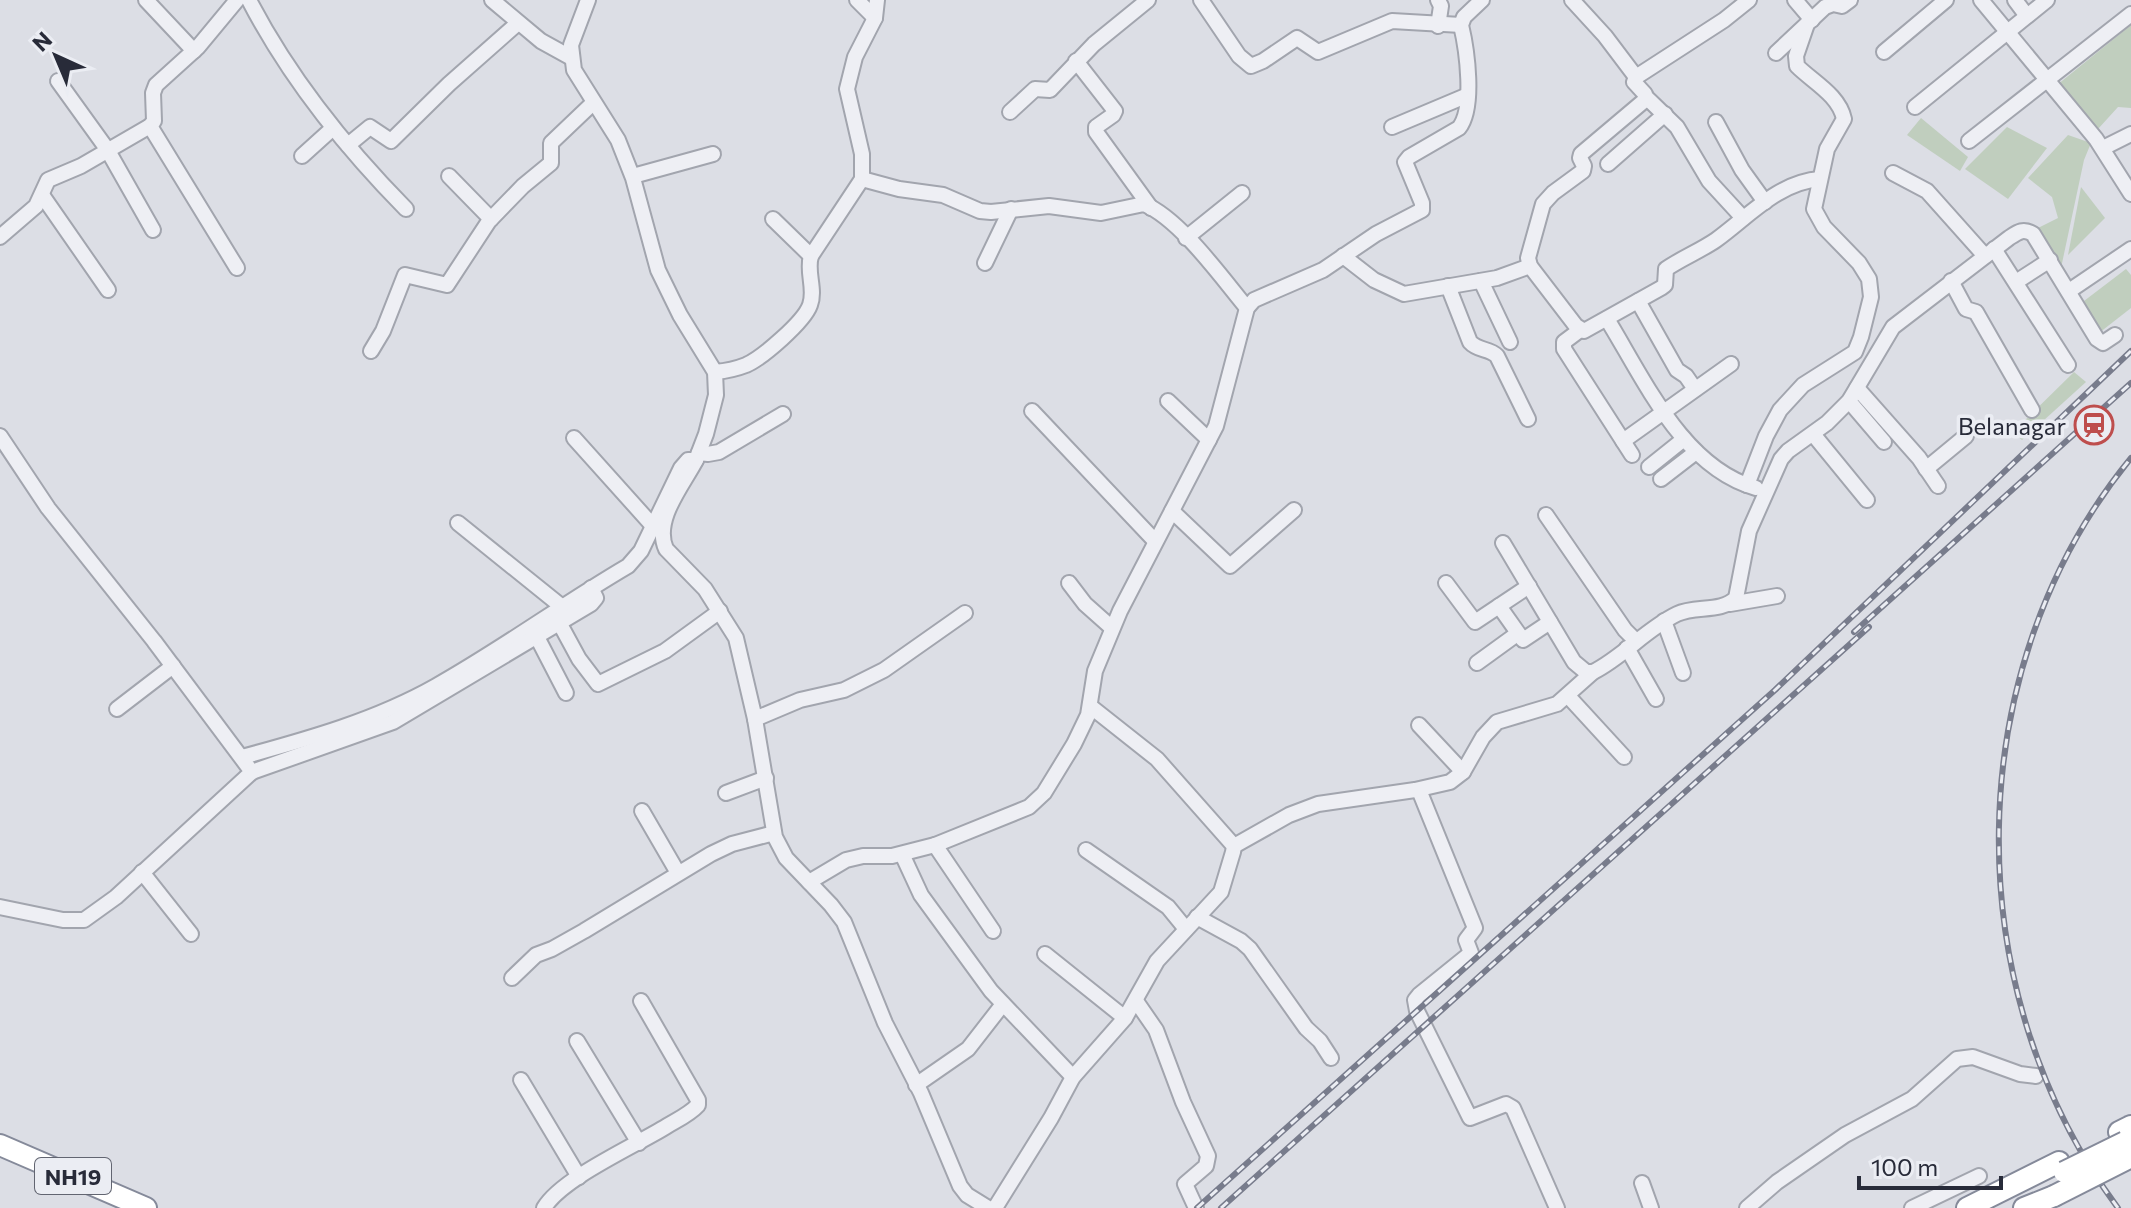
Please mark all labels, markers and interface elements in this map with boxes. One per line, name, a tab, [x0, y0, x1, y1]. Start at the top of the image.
north arrow	[16, 16, 96, 96]
text: N	[26, 26, 57, 57]
station icon: Belanagar	[2073, 404, 2115, 446]
place label: Belanagar	[1958, 411, 2066, 440]
scale bar	[1859, 1140, 2001, 1190]
text: 100 m	[1871, 1152, 1938, 1181]
road number: NH19	[35, 1158, 111, 1194]

